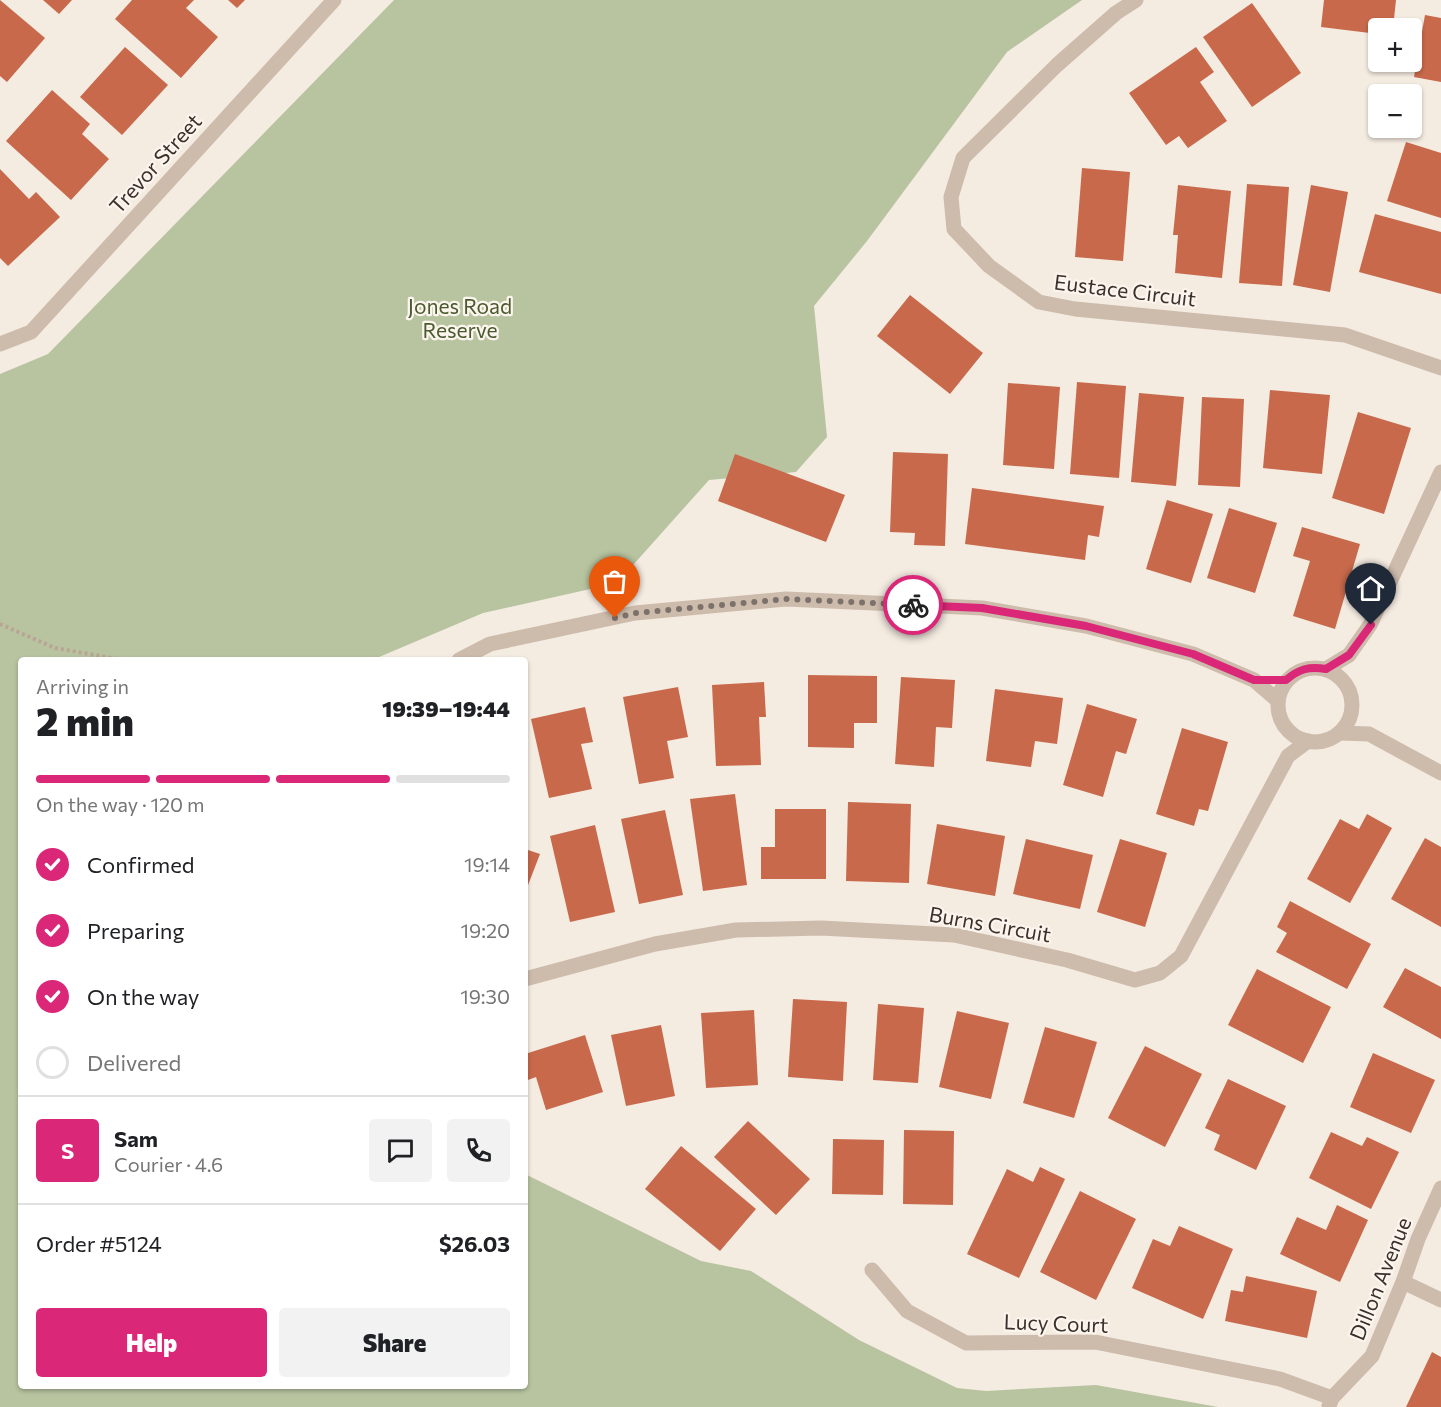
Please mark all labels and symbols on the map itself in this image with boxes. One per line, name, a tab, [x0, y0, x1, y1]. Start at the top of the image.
street label: Trevor Street	[104, 108, 206, 218]
street label: Eustace Circuit	[1053, 268, 1198, 311]
park label: Jones Road Reserve	[408, 293, 512, 342]
pin	[589, 556, 640, 618]
pin	[1345, 563, 1396, 625]
courier	[883, 575, 943, 635]
street label: Burns Circuit	[927, 901, 1053, 947]
street label: Dillon Avenue	[1344, 1213, 1416, 1343]
street label: Lucy Court	[1003, 1308, 1109, 1337]

